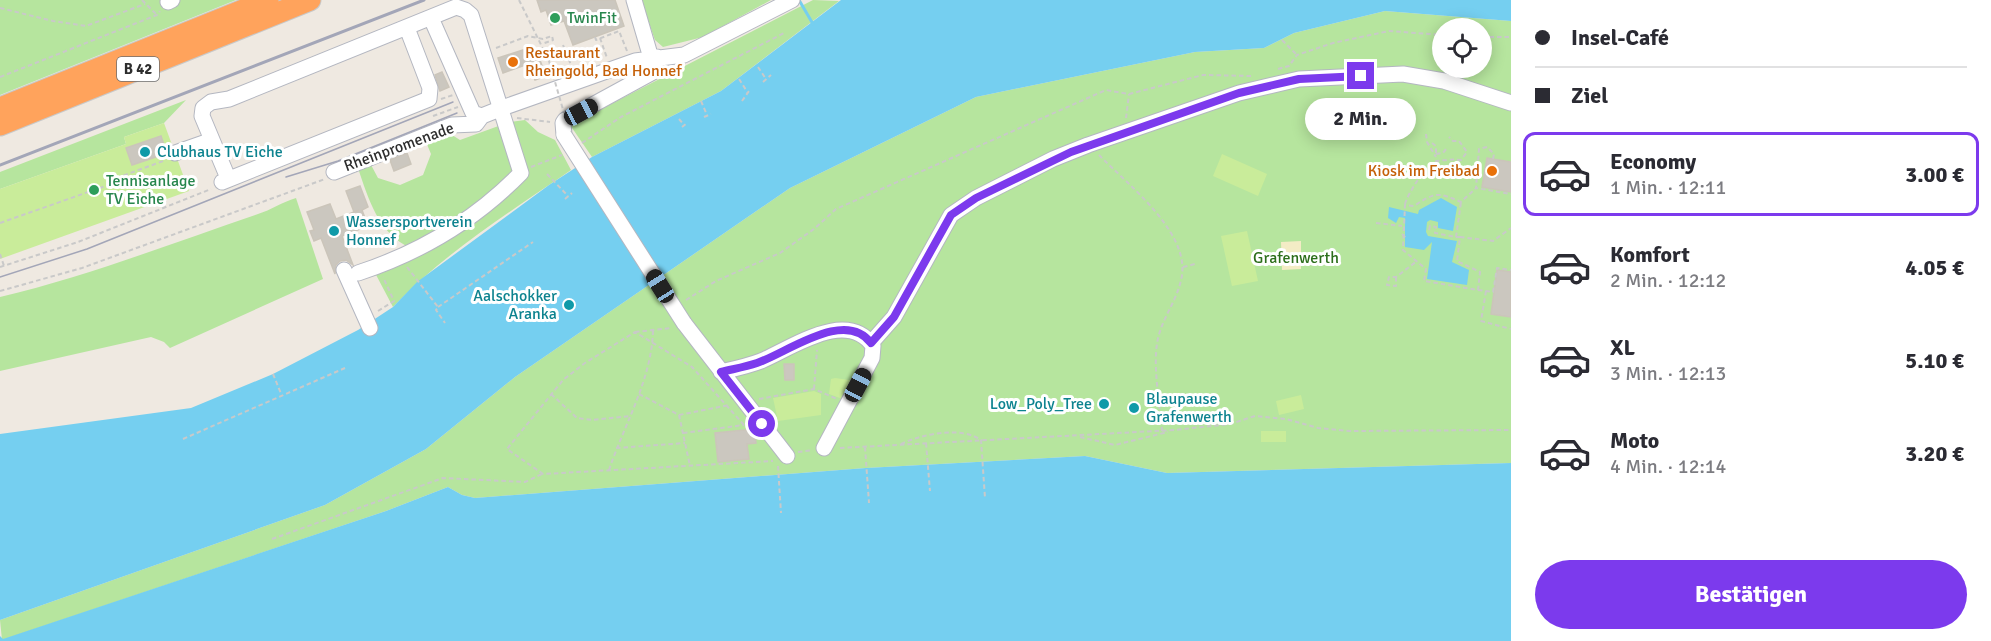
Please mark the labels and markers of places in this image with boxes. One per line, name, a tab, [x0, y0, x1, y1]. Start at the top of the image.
place label: TwinFit	[567, 8, 617, 28]
marker: TwinFit	[548, 11, 562, 25]
place label: Restaurant Rheingold, Bad Honnef	[525, 43, 682, 81]
marker: Restaurant Rheingold, Bad Honnef	[506, 55, 520, 69]
place label: Clubhaus TV Eiche	[157, 142, 283, 162]
marker: Clubhaus TV Eiche	[138, 145, 152, 159]
place label: Kiosk im Freibad	[1368, 161, 1480, 181]
marker: Kiosk im Freibad	[1485, 164, 1499, 178]
place label: Tennisanlage TV Eiche	[106, 171, 195, 209]
marker: Tennisanlage TV Eiche	[87, 183, 101, 197]
place label: Wassersportverein Honnef	[346, 212, 473, 250]
marker: Wassersportverein Honnef	[327, 224, 341, 238]
place label: Aalschokker Aranka	[473, 286, 557, 324]
marker: Aalschokker Aranka	[562, 298, 576, 312]
place label: Blaupause Grafenwerth	[1146, 389, 1232, 427]
place label: Low_Poly_Tree	[990, 394, 1092, 414]
marker: Low_Poly_Tree	[1097, 397, 1111, 411]
marker: Blaupause Grafenwerth	[1127, 401, 1141, 415]

